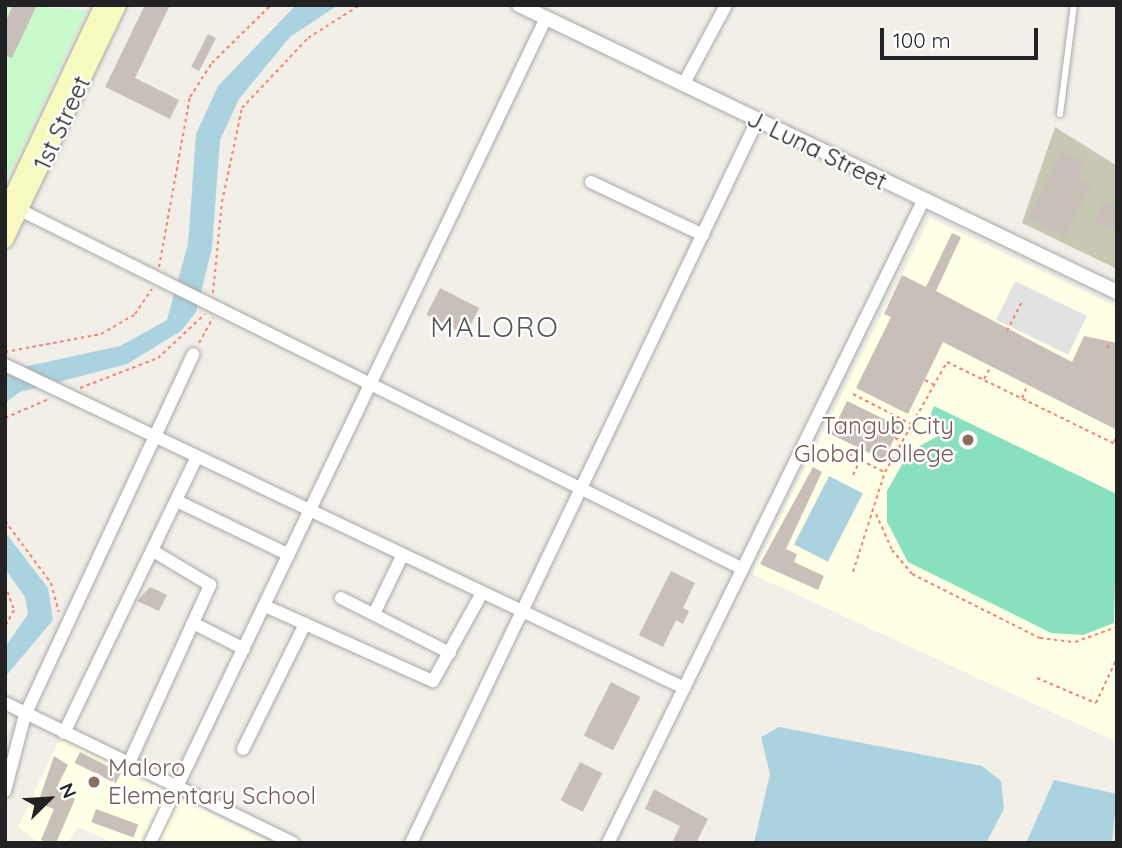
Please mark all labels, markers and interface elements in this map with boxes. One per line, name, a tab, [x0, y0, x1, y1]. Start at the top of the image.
scale bar	[884, 14, 1042, 58]
text: 100 m	[893, 27, 951, 53]
street label: 1st Street	[28, 71, 96, 175]
street label: J. Luna Street	[743, 104, 891, 196]
district label: MALORO	[431, 310, 559, 344]
place label: Tangub City Global College	[794, 412, 954, 468]
marker: Tangub City Global College	[960, 432, 976, 448]
place label: Maloro Elementary School	[108, 754, 316, 810]
north arrow	[14, 764, 84, 834]
marker: Maloro Elementary School	[86, 774, 102, 790]
text: N	[54, 779, 82, 802]

